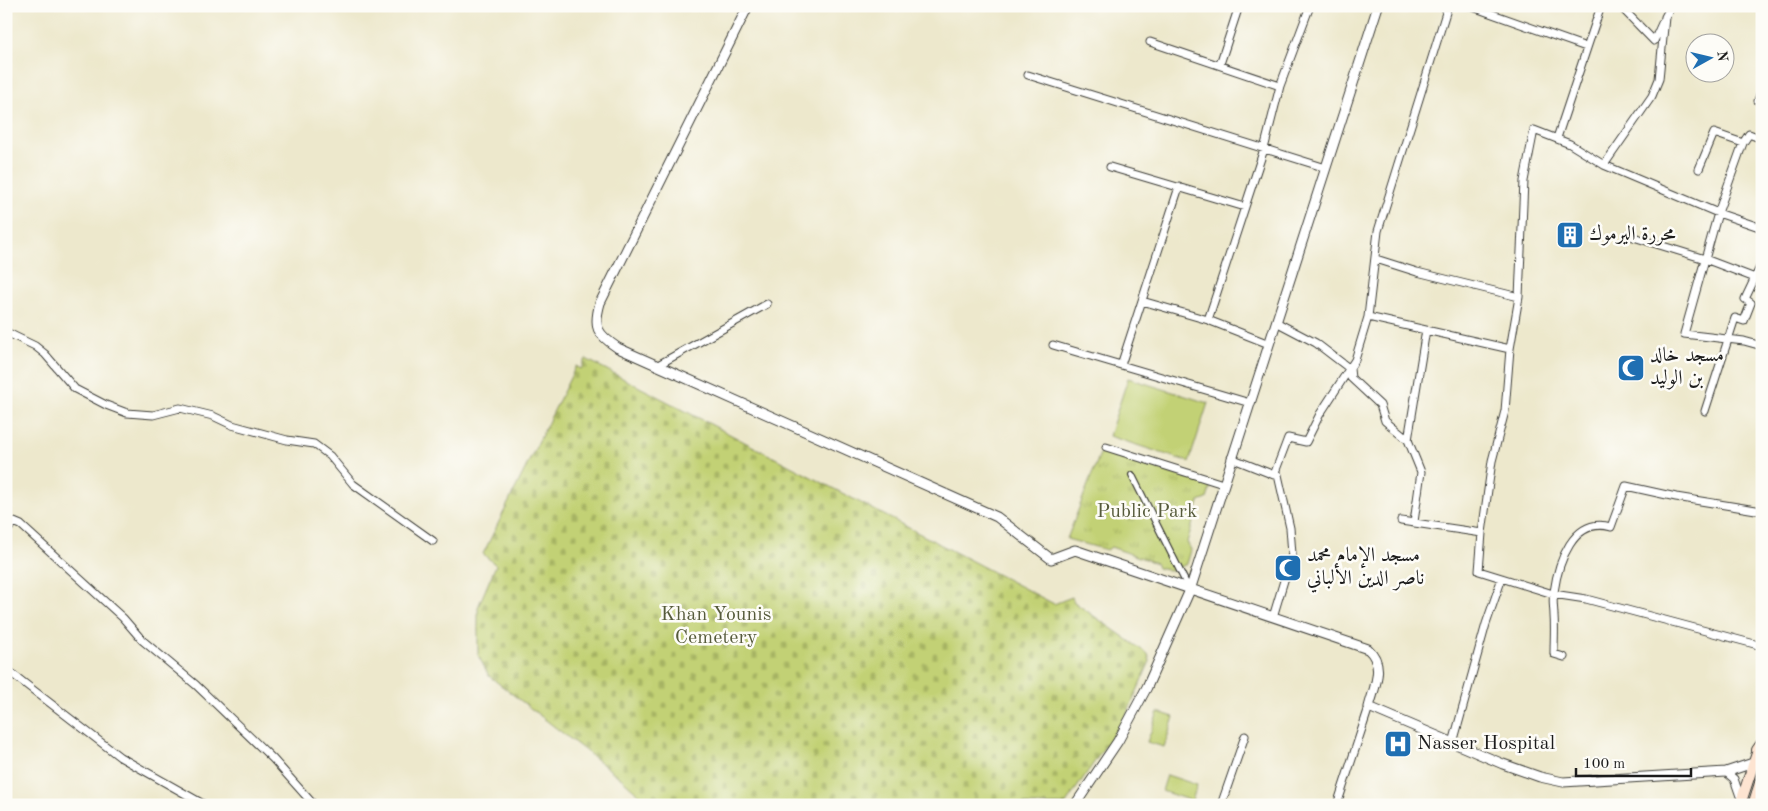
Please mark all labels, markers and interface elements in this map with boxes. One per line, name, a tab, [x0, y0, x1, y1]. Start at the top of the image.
north arrow	[1686, 32, 1736, 82]
text: N	[1714, 50, 1730, 63]
building icon: محررة اليرموك	[1555, 220, 1585, 250]
place label: محررة اليرموك	[1589, 224, 1676, 246]
place label: مسجد خالد بن الوليد	[1650, 346, 1724, 390]
mosque icon: مسجد خالد بن الوليد	[1616, 353, 1646, 383]
park label: Public Park	[1097, 502, 1197, 522]
place label: مسجد الإمام محمد ناصر الدين الألباني	[1307, 546, 1424, 593]
mosque icon: مسجد الإمام محمد ناصر الدين الألباني	[1273, 553, 1303, 583]
park label: Khan Younis Cemetery	[661, 605, 771, 648]
hospital icon: Nasser Hospital	[1383, 729, 1413, 759]
place label: Nasser Hospital	[1417, 734, 1555, 754]
scale bar	[1576, 746, 1690, 778]
text: 100 m	[1583, 757, 1625, 772]

